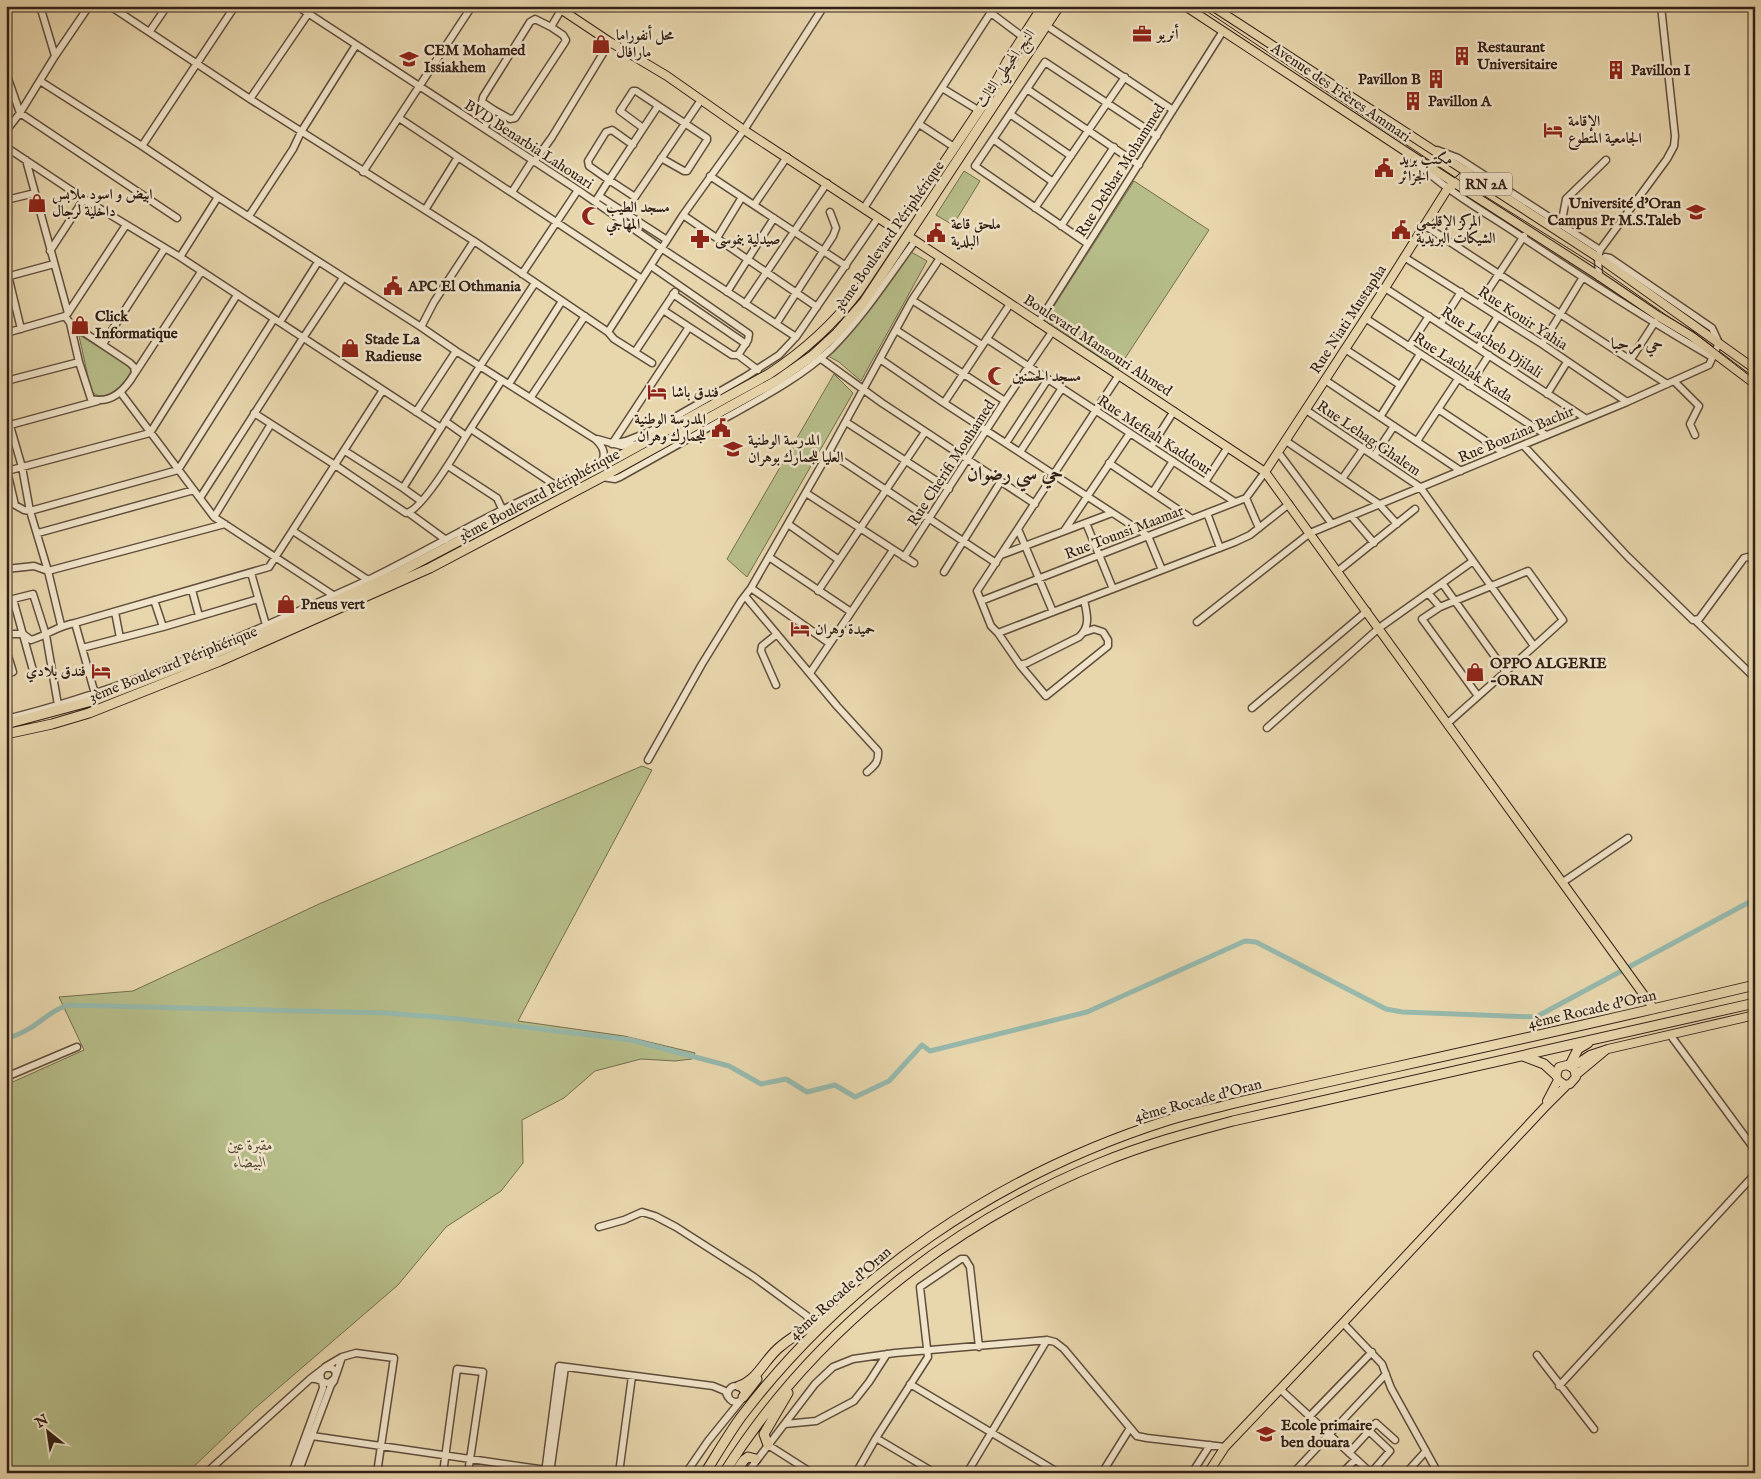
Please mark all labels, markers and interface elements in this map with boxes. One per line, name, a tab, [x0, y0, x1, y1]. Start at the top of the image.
office icon: أنريو	[1131, 23, 1153, 45]
place label: أنريو	[1155, 23, 1179, 44]
place label: محل أنفوراما مارافال	[616, 24, 675, 62]
street label: النهج المحيطي الثالث	[971, 25, 1043, 113]
shop icon: محل أنفوراما مارافال	[590, 33, 612, 55]
street label: Avenue des Frères Ammari	[1266, 38, 1414, 146]
place label: Restaurant Universitaire	[1476, 38, 1558, 74]
place label: CEM Mohamed Issiakhem	[424, 41, 526, 77]
building icon: Restaurant Universitaire	[1451, 45, 1473, 67]
school or university icon: CEM Mohamed Issiakhem	[398, 48, 420, 70]
building icon: Pavillon I	[1605, 59, 1627, 81]
place label: Pavillon I	[1631, 61, 1691, 80]
building icon: Pavillon B	[1425, 68, 1447, 90]
place label: Pavillon B	[1358, 70, 1421, 89]
building icon: Pavillon A	[1402, 90, 1424, 112]
place label: Pavillon A	[1428, 92, 1492, 111]
street label: BVD Benarbia Lahouari	[461, 96, 597, 193]
street label: Rue Debbar Mohammed	[1072, 99, 1170, 241]
place label: الإقامة الجامعية المتطوع	[1568, 112, 1642, 150]
hotel icon: الإقامة الجامعية المتطوع	[1542, 119, 1564, 141]
place label: مكتب بريد الجزائر	[1397, 150, 1452, 186]
street label: 3ème Boulevard Périphérique	[830, 157, 949, 315]
public building icon: مكتب بريد الجزائر	[1373, 157, 1395, 179]
road number: RN 2A	[1460, 172, 1512, 195]
place label: ابيض و اسود ملابس داخلية لرجال	[52, 185, 153, 221]
shop icon: ابيض و اسود ملابس داخلية لرجال	[26, 192, 48, 214]
place label: Université d'Oran Campus Pr M.S.Taleb	[1548, 194, 1681, 230]
place label: مسجد الطيب المهاجي	[605, 198, 670, 236]
school or university icon: Université d'Oran Campus Pr M.S.Taleb	[1685, 201, 1707, 223]
mosque icon: مسجد الطيب المهاجي	[580, 205, 602, 227]
place label: المركز الإقليمي الشيكات البريدية	[1416, 212, 1496, 248]
place label: ملحق قاعة البلدية	[951, 215, 1001, 251]
public building icon: المركز الإقليمي الشيكات البريدية	[1390, 219, 1412, 241]
public building icon: ملحق قاعة البلدية	[925, 222, 947, 244]
pharmacy icon: صيدلية بنموسى	[689, 228, 711, 250]
place label: صيدلية بنموسى	[715, 230, 780, 250]
street label: Rue Niati Mustapha	[1306, 261, 1391, 377]
public building icon: APC El Othmania	[382, 275, 404, 297]
place label: APC El Othmania	[407, 277, 521, 296]
street label: Rue Kouir Yahia	[1474, 282, 1572, 355]
street label: Boulevard Mansouri Ahmed	[1020, 290, 1176, 401]
street label: Rue Lacheb Djilali	[1437, 303, 1546, 382]
place label: Click Informatique	[95, 307, 178, 343]
shop icon: Click Informatique	[69, 314, 91, 336]
street label: Rue Lachlak Kada	[1410, 328, 1516, 407]
place label: Stade La Radieuse	[365, 330, 422, 366]
district label: حي مرحبا	[1611, 335, 1663, 357]
shop icon: Stade La Radieuse	[339, 337, 361, 359]
mosque icon: مسجد الحسنين	[986, 365, 1008, 387]
place label: مسجد الحسنين	[1012, 367, 1081, 386]
hotel icon: فندق باشا	[646, 381, 668, 403]
place label: فندق باشا	[672, 383, 719, 402]
street label: Rue Meftah Kaddour	[1094, 391, 1216, 480]
street label: Rue Cherifi Mouhamed	[903, 396, 1000, 530]
street label: Rue Lehag Ghalem	[1313, 397, 1425, 481]
street label: Rue Bouzina Bachir	[1455, 401, 1577, 467]
place label: المدرسة الوطنية للجمارك وهران	[634, 410, 707, 446]
public building icon: المدرسة الوطنية للجمارك وهران	[710, 417, 732, 439]
place label: المدرسة الوطنية العليا للجمارك بوهران	[748, 431, 843, 467]
school or university icon: المدرسة الوطنية العليا للجمارك بوهران	[722, 438, 744, 460]
street label: 3ème Boulevard Périphérique	[455, 445, 623, 546]
district label: حي سي رضوان	[967, 462, 1063, 492]
street label: Rue Tounsi Maamar	[1062, 501, 1187, 564]
shop icon: Pneus vert	[275, 593, 297, 615]
place label: Pneus vert	[301, 595, 366, 614]
hotel icon: حميدة وهران	[789, 618, 811, 640]
place label: حميدة وهران	[815, 620, 875, 639]
street label: 3ème Boulevard Périphérique	[86, 622, 260, 707]
place label: OPPO ALGERIE -ORAN	[1490, 654, 1607, 690]
hotel icon: فندق بلادي	[90, 660, 112, 682]
shop icon: OPPO ALGERIE -ORAN	[1464, 661, 1486, 683]
place label: فندق بلادي	[26, 662, 86, 683]
street label: 4ème Rocade d'Oran	[1526, 986, 1658, 1033]
street label: 4ème Rocade d'Oran	[1132, 1074, 1264, 1127]
park label: مقبرة عين البيضاء	[227, 1136, 273, 1172]
street label: 4ème Rocade d'Oran	[785, 1242, 895, 1344]
north arrow	[22, 1406, 72, 1456]
text: N	[31, 1411, 52, 1433]
place label: Ecole primaire ben douara	[1280, 1416, 1372, 1452]
school or university icon: Ecole primaire ben douara	[1255, 1423, 1277, 1445]

